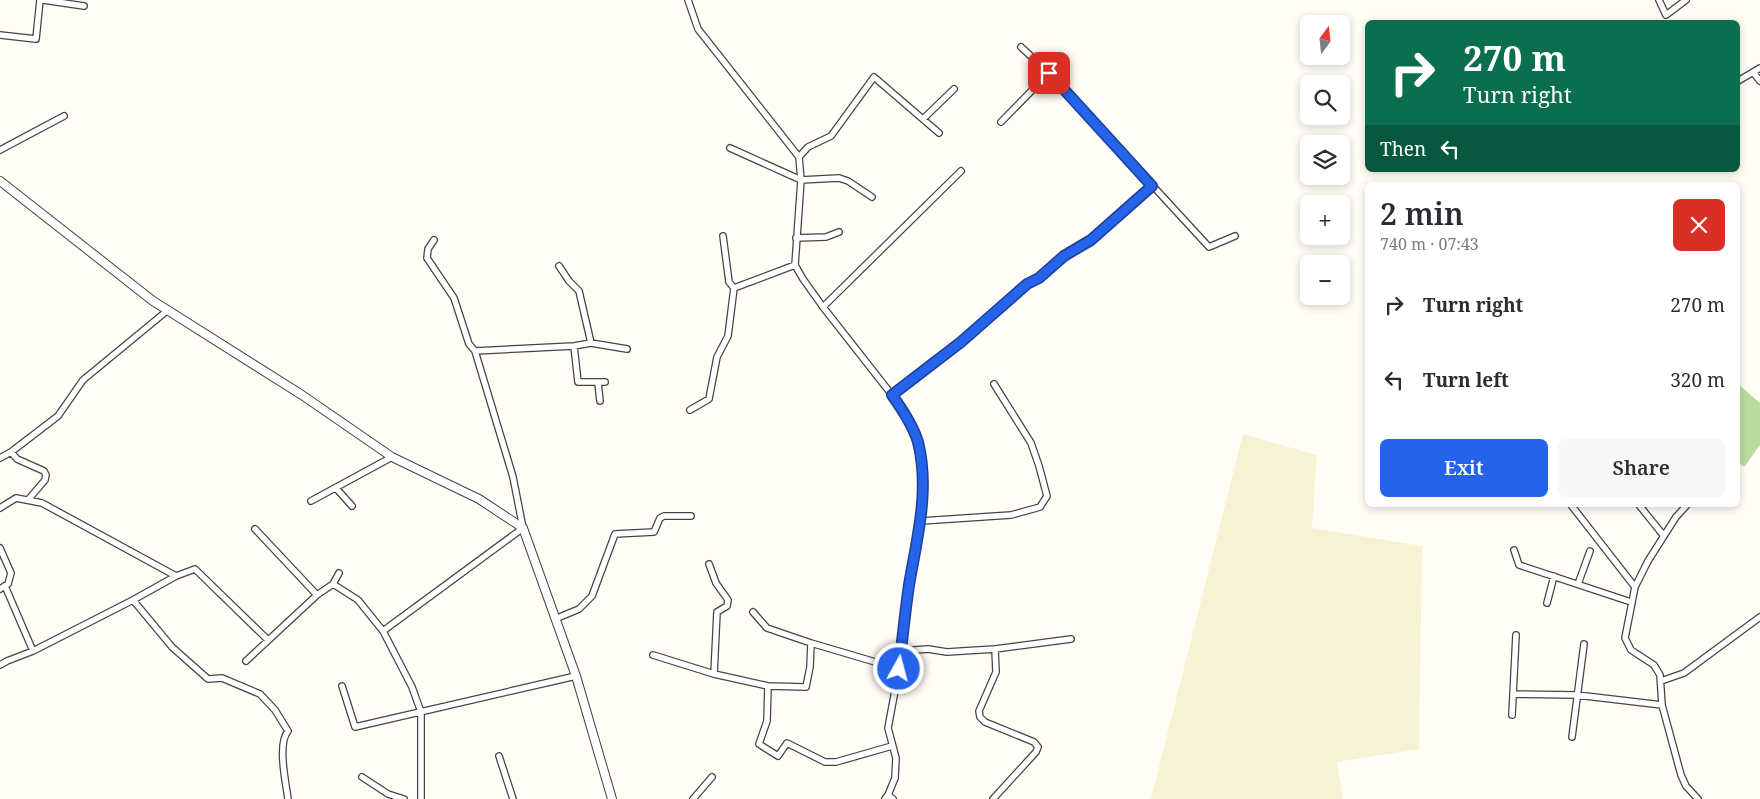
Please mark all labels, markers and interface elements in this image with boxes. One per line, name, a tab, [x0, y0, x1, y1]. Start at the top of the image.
north arrow	[1300, 15, 1350, 65]
map controls	[1300, 15, 1350, 305]
text: 270 m	[1463, 34, 1566, 81]
icon: right	[1380, 40, 1445, 105]
pin	[1028, 52, 1070, 94]
icon: arrive	[1035, 59, 1063, 87]
button: search	[1300, 75, 1350, 125]
text: Turn right	[1463, 79, 1572, 109]
button: layers	[1300, 135, 1350, 185]
icon: left	[1436, 135, 1464, 163]
text: Then	[1380, 136, 1426, 162]
text: 2 min	[1380, 193, 1464, 234]
button: +	[1300, 195, 1350, 245]
button: close	[1673, 199, 1725, 251]
text: 740 m · 07:43	[1380, 233, 1479, 255]
button: −	[1300, 255, 1350, 305]
icon: right	[1380, 291, 1408, 319]
text: Turn right	[1423, 292, 1523, 318]
text: 270 m	[1670, 292, 1725, 318]
icon: left	[1380, 366, 1408, 394]
text: Turn left	[1423, 367, 1509, 393]
text: 320 m	[1670, 367, 1725, 393]
button: Exit	[1380, 439, 1548, 497]
button: Share	[1558, 439, 1725, 497]
position arrow	[872, 642, 924, 694]

